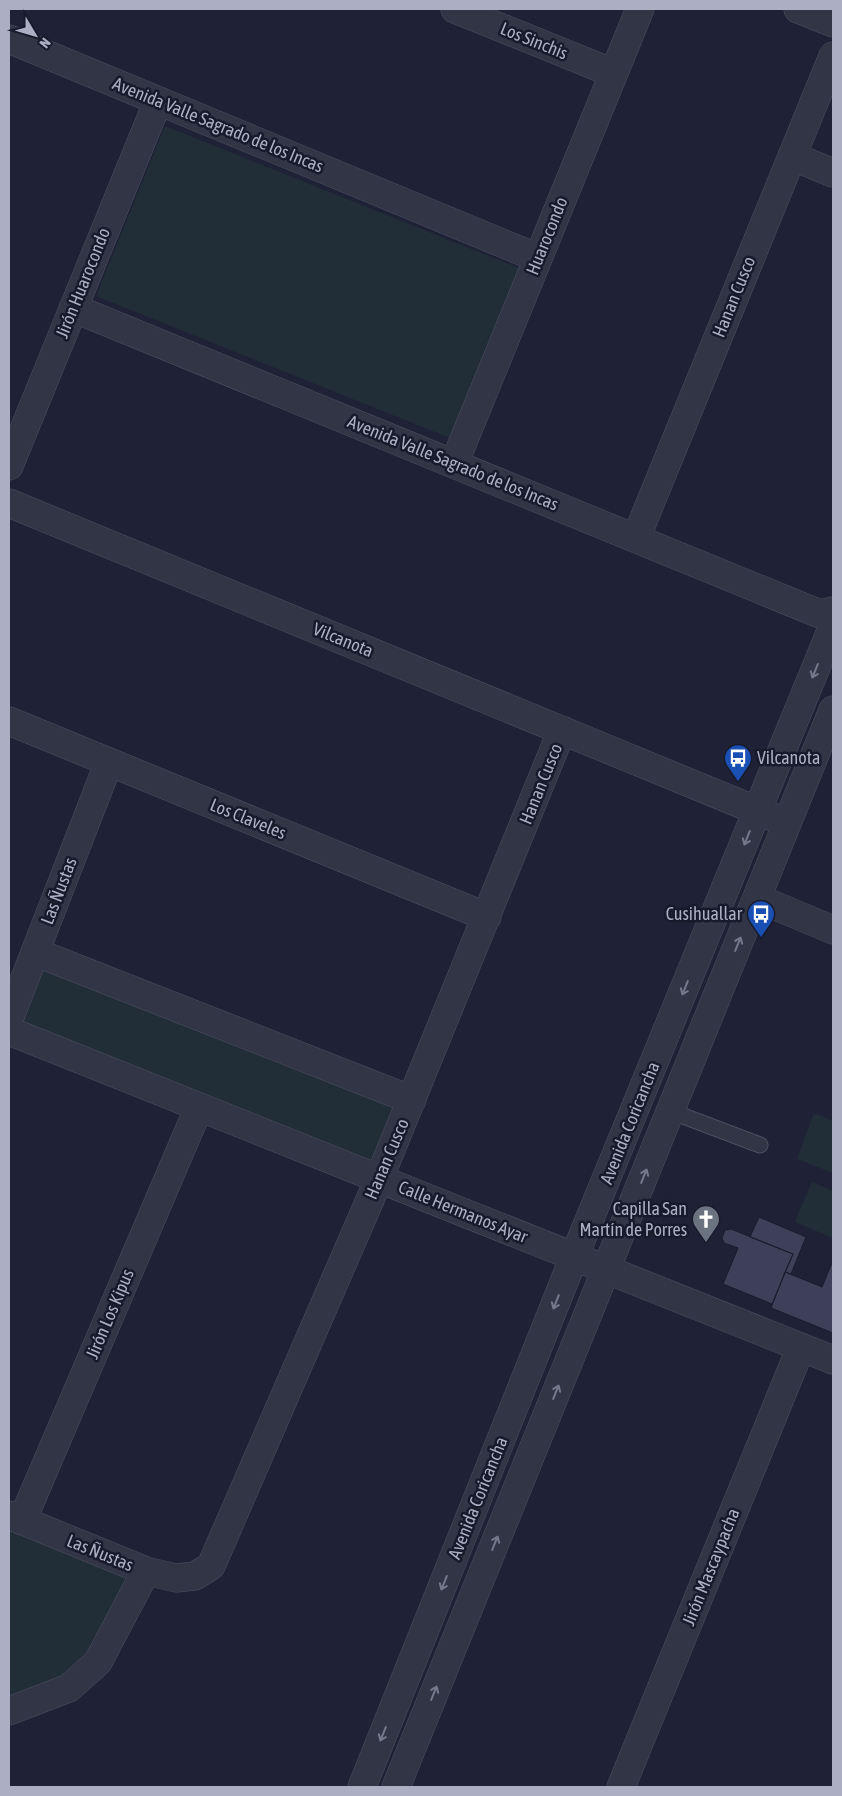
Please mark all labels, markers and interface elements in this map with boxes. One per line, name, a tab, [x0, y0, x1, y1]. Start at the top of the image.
north arrow	[10, 10, 60, 60]
street label: Los Sinchis	[498, 18, 571, 63]
text: N	[36, 35, 54, 51]
street label: Avenida Valle Sagrado de los Incas	[110, 73, 327, 176]
street label: Huarocondo	[521, 194, 572, 278]
street label: Jirón Huarocondo	[51, 225, 114, 341]
street label: Hanan Cusco	[708, 253, 759, 340]
street label: Avenida Valle Sagrado de los Incas	[345, 411, 562, 514]
street label: Vilcanota	[310, 618, 376, 661]
one-way arrow	[809, 663, 819, 678]
street label: Hanan Cusco	[515, 740, 566, 827]
bus stop icon: Vilcanota	[723, 743, 753, 782]
place label: Vilcanota	[757, 747, 820, 768]
street label: Los Claveles	[207, 794, 289, 843]
one-way arrow	[741, 830, 751, 845]
street label: Las Ñustas	[36, 855, 81, 927]
bus stop icon: Cusihuallar	[746, 899, 776, 938]
place label: Cusihuallar	[666, 903, 743, 924]
one-way arrow	[734, 937, 743, 953]
one-way arrow	[680, 980, 689, 995]
street label: Avenida Coricancha	[595, 1059, 664, 1187]
street label: Hanan Cusco	[360, 1115, 413, 1202]
one-way arrow	[640, 1169, 649, 1184]
street label: Calle Hermanos Ayar	[396, 1176, 531, 1247]
place label: Capilla San Martín de Porres	[580, 1198, 687, 1240]
church icon: Capilla San Martín de Porres	[691, 1204, 721, 1243]
street label: Jirón Los Kipus	[81, 1266, 138, 1362]
one-way arrow	[551, 1294, 560, 1309]
one-way arrow	[552, 1385, 562, 1400]
street label: Avenida Coricancha	[443, 1434, 512, 1562]
street label: Jirón Mascaypacha	[677, 1505, 744, 1629]
street label: Las Ñustas	[64, 1530, 136, 1575]
one-way arrow	[491, 1536, 501, 1551]
one-way arrow	[438, 1575, 448, 1590]
one-way arrow	[431, 1686, 440, 1701]
one-way arrow	[378, 1726, 387, 1741]

